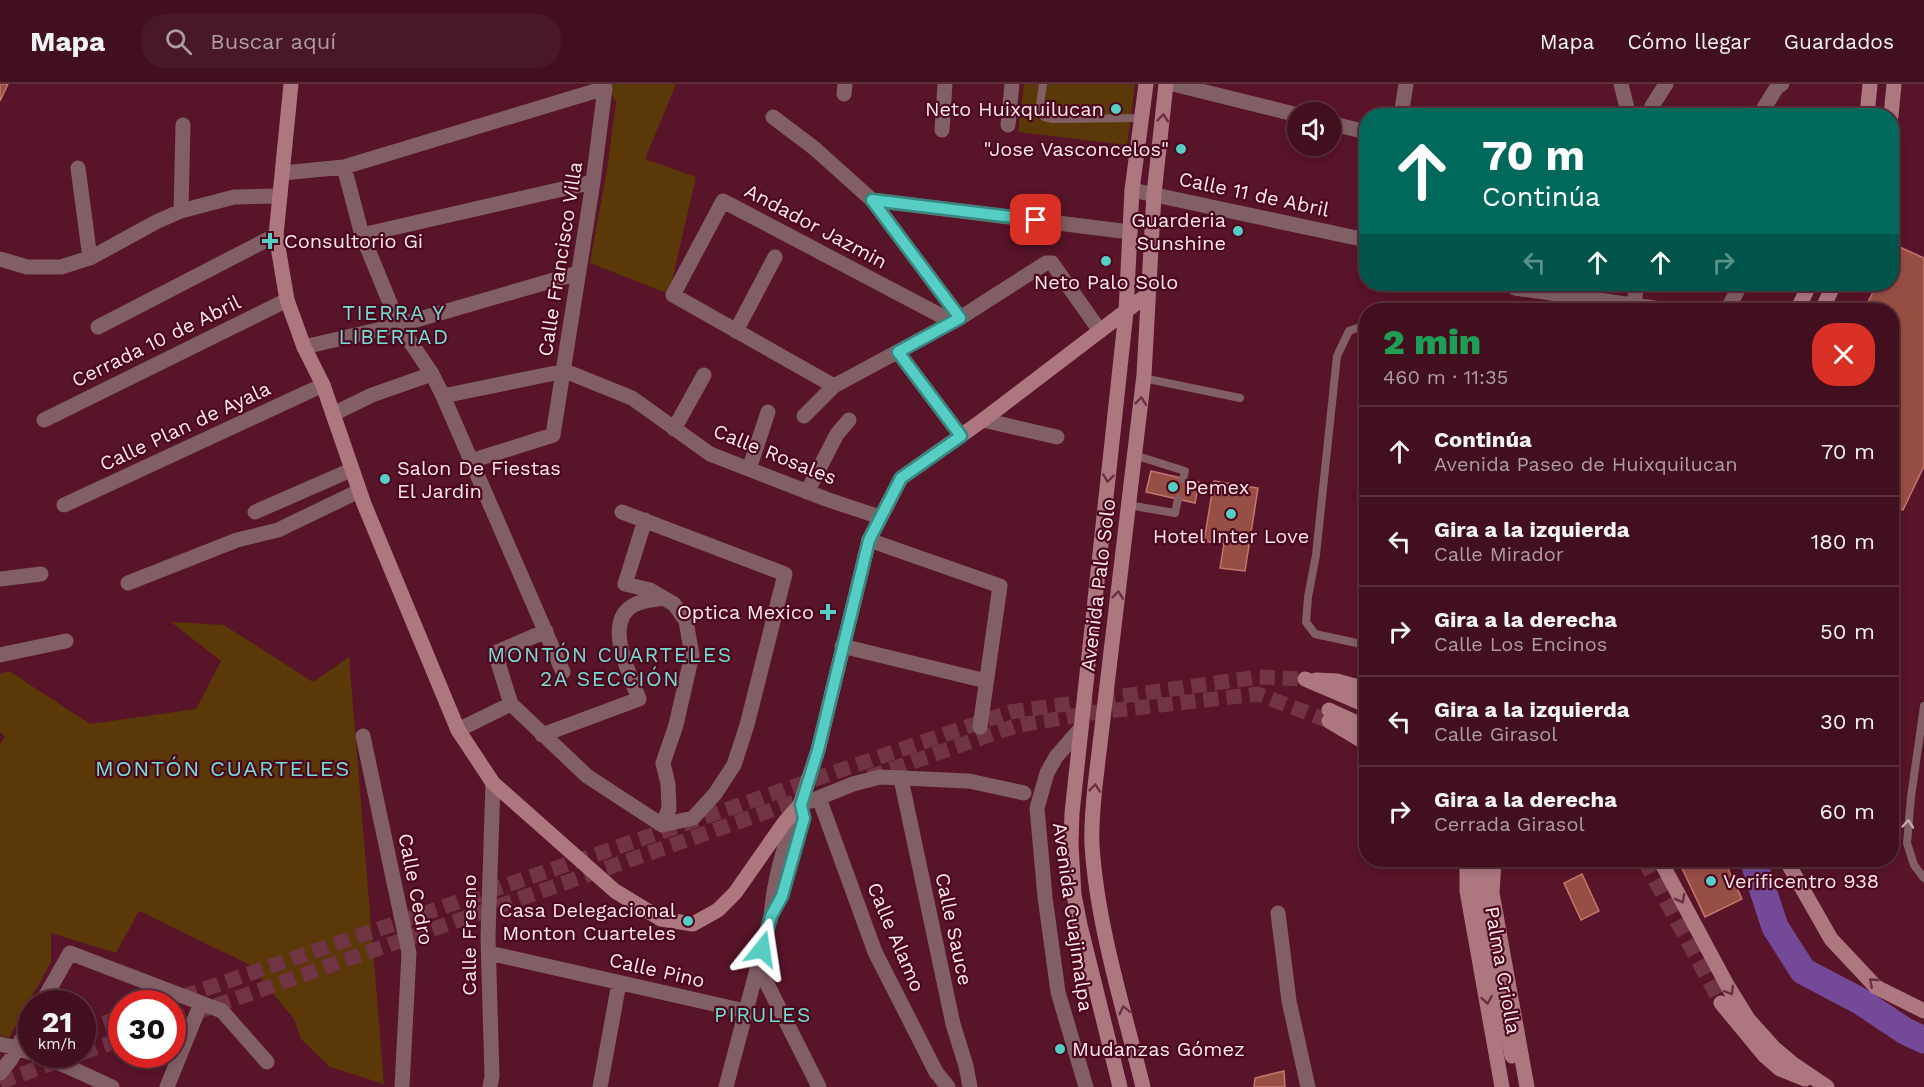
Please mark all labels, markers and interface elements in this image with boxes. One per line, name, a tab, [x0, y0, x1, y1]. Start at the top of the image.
search box	[141, 14, 561, 68]
text: Mapa	[30, 25, 105, 58]
icon: search	[162, 25, 195, 58]
text: Buscar aquí	[210, 29, 336, 54]
text: Mapa	[1540, 29, 1594, 54]
text: Cómo llegar	[1627, 29, 1751, 54]
text: Guardados	[1784, 29, 1894, 54]
place label: Neto Huixquilucan	[925, 97, 1104, 121]
marker: Neto Huixquilucan	[1109, 102, 1123, 116]
map controls	[1287, 102, 1341, 156]
button: sound	[1287, 102, 1341, 156]
one-way arrow	[1156, 114, 1169, 123]
text: 70 m	[1482, 131, 1585, 180]
icon: ahead	[1383, 132, 1461, 210]
place label: "Jose Vasconcelos"	[983, 137, 1169, 161]
marker: "Jose Vasconcelos"	[1174, 142, 1188, 156]
street label: Calle Francisco Villa	[533, 160, 587, 358]
street label: Calle 11 de Abril	[1177, 166, 1331, 222]
street label: Andador Jazmin	[741, 178, 891, 274]
text: Continúa	[1482, 181, 1600, 213]
pin	[1010, 194, 1061, 245]
icon: arrive	[1019, 203, 1052, 236]
place label: Guarderia Sunshine	[1131, 208, 1226, 255]
marker: Guarderia Sunshine	[1231, 224, 1245, 238]
place label: Consultorio Gi	[284, 229, 423, 253]
marker: Consultorio Gi	[261, 232, 279, 250]
icon: left	[1518, 246, 1551, 279]
icon: ahead	[1581, 246, 1614, 279]
icon: ahead	[1644, 246, 1677, 279]
icon: right	[1707, 246, 1740, 279]
marker: Neto Palo Solo	[1099, 254, 1113, 268]
place label: Neto Palo Solo	[1034, 270, 1178, 294]
street label: Cerrada 10 de Abril	[68, 290, 244, 392]
district label: TIERRA Y LIBERTAD	[338, 300, 450, 349]
text: 2 min	[1383, 321, 1481, 363]
button: close	[1812, 323, 1875, 386]
text: 460 m · 11:35	[1383, 365, 1508, 389]
street label: Calle Plan de Ayala	[96, 376, 274, 476]
one-way arrow	[1134, 396, 1146, 405]
street label: Calle Rosales	[710, 418, 840, 490]
text: Continúa	[1434, 427, 1532, 452]
icon: ahead	[1383, 435, 1416, 468]
text: 70 m	[1821, 439, 1875, 464]
text: Avenida Paseo de Huixquilucan	[1434, 452, 1738, 476]
place label: Salon De Fiestas El Jardin	[397, 456, 561, 503]
marker: Salon De Fiestas El Jardin	[378, 472, 392, 486]
one-way arrow	[1102, 473, 1114, 483]
place label: Pemex	[1185, 475, 1249, 499]
marker: Pemex	[1166, 480, 1180, 494]
street label: Avenida Palo Solo	[1075, 497, 1121, 673]
marker: Hotel Inter Love	[1224, 507, 1238, 521]
text: Gira a la izquierda	[1434, 517, 1630, 542]
place label: Hotel Inter Love	[1153, 524, 1309, 548]
icon: left	[1383, 525, 1416, 558]
text: 180 m	[1811, 529, 1875, 554]
text: Calle Mirador	[1434, 542, 1564, 566]
one-way arrow	[1112, 590, 1124, 599]
place label: Optica Mexico	[677, 600, 814, 624]
marker: Optica Mexico	[819, 603, 837, 621]
text: Gira a la derecha	[1434, 607, 1617, 632]
icon: right	[1383, 615, 1416, 648]
text: 50 m	[1820, 619, 1875, 644]
text: Calle Los Encinos	[1434, 632, 1607, 656]
district label: MONTÓN CUARTELES 2A SECCIÓN	[487, 642, 733, 691]
text: Gira a la izquierda	[1434, 697, 1630, 722]
icon: left	[1383, 705, 1416, 738]
text: 30 m	[1820, 709, 1875, 734]
text: Calle Girasol	[1434, 722, 1557, 746]
district label: MONTÓN CUARTELES	[95, 756, 351, 781]
one-way arrow	[1088, 784, 1101, 793]
text: Gira a la derecha	[1434, 787, 1617, 812]
icon: right	[1383, 795, 1416, 828]
text: 60 m	[1819, 799, 1875, 824]
text: Cerrada Girasol	[1434, 812, 1585, 836]
one-way arrow	[1901, 819, 1914, 828]
street label: Avenida Cuajimalpa	[1048, 821, 1098, 1013]
street label: Calle Cedro	[393, 831, 439, 947]
place label: Verificentro 938	[1723, 869, 1879, 893]
street label: Calle Sauce	[930, 870, 978, 988]
street label: Calle Fresno	[457, 874, 481, 996]
marker: Verificentro 938	[1704, 874, 1718, 888]
street label: Calle Alamo	[862, 879, 930, 995]
one-way arrow	[1674, 893, 1685, 904]
place label: Casa Delegacional Monton Cuarteles	[499, 898, 676, 945]
street label: Palma Criolla	[1480, 904, 1526, 1036]
marker: Casa Delegacional Monton Cuarteles	[681, 914, 695, 928]
position arrow	[730, 917, 794, 981]
street label: Calle Pino	[607, 947, 707, 993]
one-way arrow	[1869, 979, 1880, 990]
one-way arrow	[1723, 985, 1735, 995]
speed limit sign: 30	[108, 990, 186, 1068]
one-way arrow	[1480, 995, 1493, 1005]
district label: PIRULES	[714, 1002, 812, 1027]
text: 21	[42, 1004, 72, 1039]
one-way arrow	[1118, 1005, 1131, 1015]
text: km/h	[38, 1035, 76, 1053]
place label: Mudanzas Gómez	[1072, 1037, 1245, 1061]
marker: Mudanzas Gómez	[1053, 1042, 1067, 1056]

